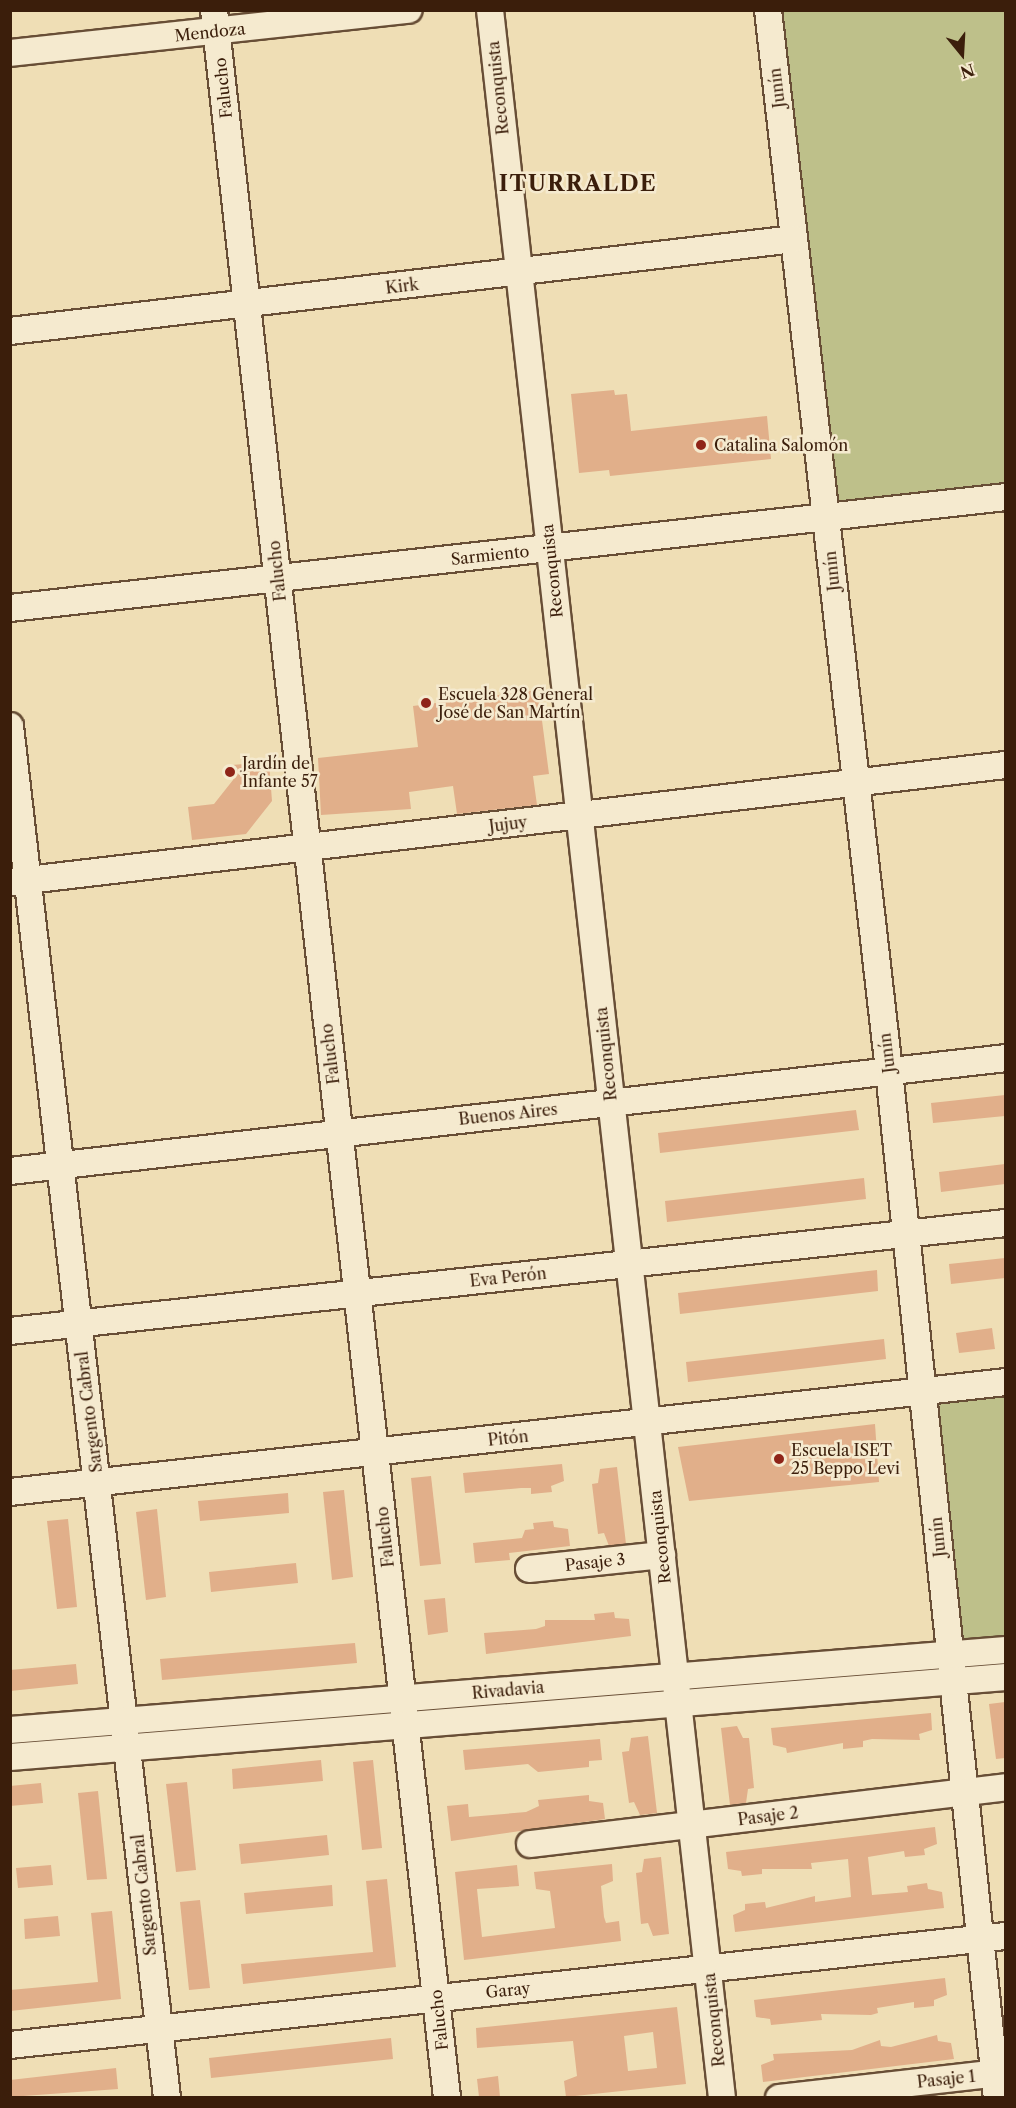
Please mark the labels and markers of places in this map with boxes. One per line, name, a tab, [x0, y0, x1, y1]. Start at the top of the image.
place label: Catalina Salomón	[714, 435, 848, 455]
marker: Catalina Salomón	[692, 436, 710, 454]
place label: Escuela 328 General José de San Martín	[438, 684, 593, 722]
marker: Escuela 328 General José de San Martín	[419, 696, 433, 710]
place label: Jardín de Infante 57	[242, 753, 318, 791]
marker: Jardín de Infante 57	[223, 765, 237, 779]
place label: Escuela ISET 25 Beppo Levi	[791, 1440, 900, 1478]
marker: Escuela ISET 25 Beppo Levi	[772, 1452, 786, 1466]

